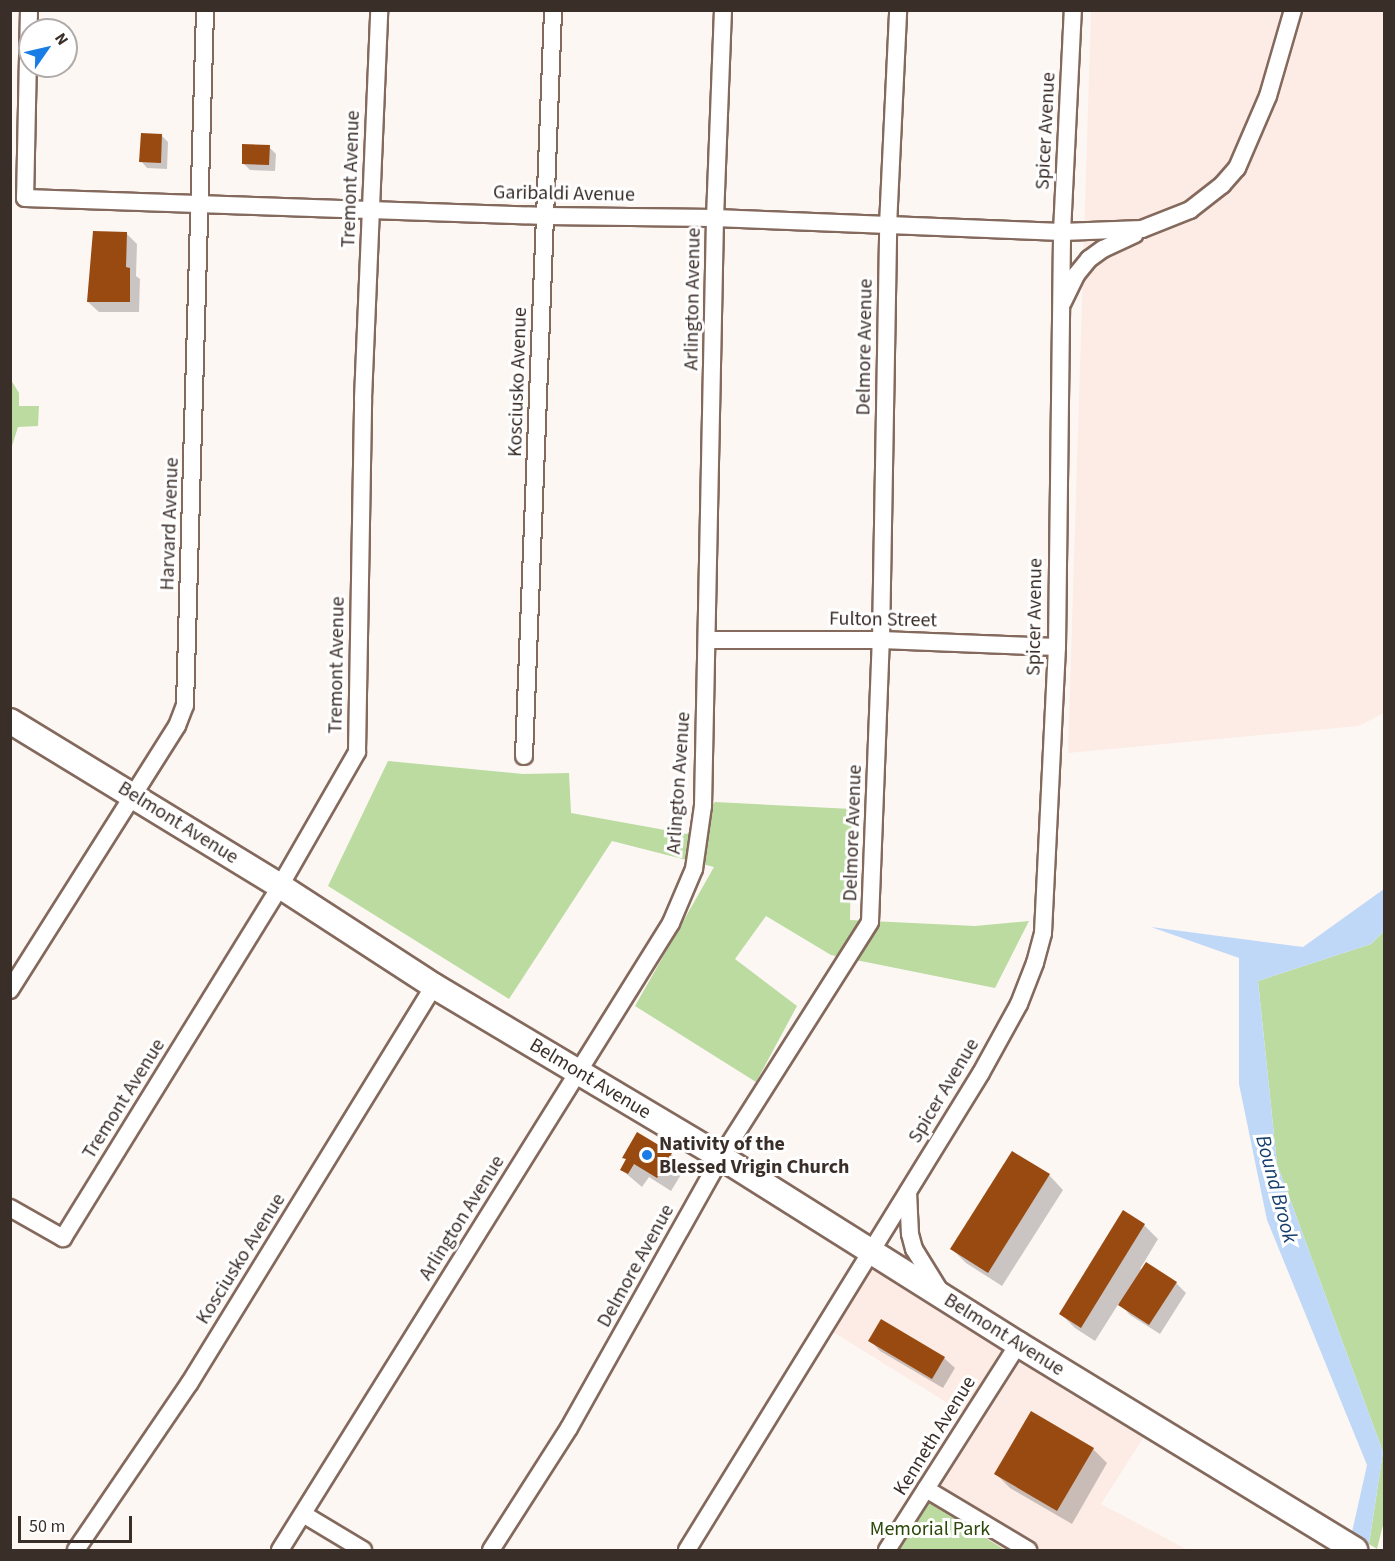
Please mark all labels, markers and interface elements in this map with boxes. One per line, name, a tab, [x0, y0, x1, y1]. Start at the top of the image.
north arrow	[18, 18, 78, 78]
text: N	[49, 28, 73, 50]
street label: Spicer Avenue	[1031, 72, 1061, 190]
street label: Tremont Avenue	[337, 110, 365, 248]
street label: Garibaldi Avenue	[493, 181, 635, 207]
street label: Arlington Avenue	[680, 227, 706, 371]
street label: Delmore Avenue	[852, 278, 878, 416]
street label: Kosciusko Avenue	[503, 307, 533, 457]
street label: Harvard Avenue	[156, 457, 184, 591]
street label: Spicer Avenue	[1022, 558, 1048, 676]
street label: Tremont Avenue	[324, 596, 350, 734]
street label: Fulton Street	[829, 607, 937, 633]
street label: Arlington Avenue	[662, 711, 696, 855]
street label: Delmore Avenue	[839, 764, 867, 902]
street label: Belmont Avenue	[113, 776, 243, 870]
street label: Belmont Avenue	[525, 1033, 655, 1125]
street label: Tremont Avenue	[77, 1034, 171, 1164]
street label: Spicer Avenue	[903, 1034, 985, 1148]
place label: Nativity of the Blessed Vrigin Church	[659, 1132, 850, 1179]
water label: Bound Brook	[1251, 1132, 1303, 1246]
marker: Nativity of the Blessed Vrigin Church	[640, 1148, 654, 1162]
street label: Arlington Avenue	[414, 1151, 510, 1285]
street label: Kosciusko Avenue	[191, 1189, 291, 1329]
street label: Delmore Avenue	[592, 1200, 680, 1332]
street label: Belmont Avenue	[939, 1288, 1069, 1382]
street label: Kenneth Avenue	[889, 1372, 981, 1500]
scale bar	[21, 1504, 135, 1542]
text: 50 m	[29, 1514, 65, 1539]
park label: Memorial Park	[870, 1517, 990, 1541]

